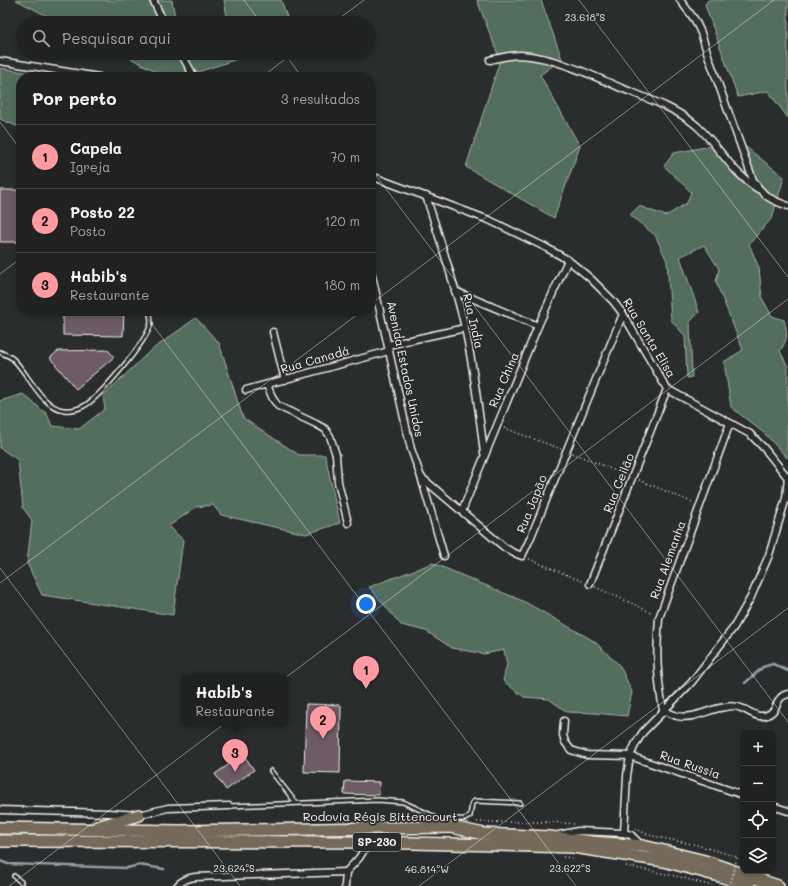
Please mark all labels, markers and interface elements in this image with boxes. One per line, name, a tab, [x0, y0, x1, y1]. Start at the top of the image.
text: 23.618°S	[565, 10, 606, 24]
search box	[16, 16, 376, 60]
icon: search	[30, 27, 52, 49]
text: Pesquisar aqui	[62, 28, 171, 48]
text: Por perto	[32, 87, 116, 109]
text: 3 resultados	[281, 90, 360, 107]
text: Capela	[70, 138, 122, 158]
text: 1	[42, 148, 48, 165]
text: 70 m	[330, 148, 360, 165]
text: Igreja	[70, 158, 110, 175]
text: Posto 22	[70, 202, 135, 222]
text: 2	[41, 212, 49, 229]
text: 120 m	[324, 212, 360, 229]
text: Posto	[70, 222, 105, 239]
text: Habib's	[70, 266, 127, 286]
text: 3	[41, 276, 49, 293]
text: 180 m	[324, 276, 360, 293]
text: Restaurante	[70, 286, 149, 303]
street label: Rua India	[460, 292, 488, 350]
street label: Rua Santa Elisa	[620, 295, 680, 380]
street label: Avenida Estados Unidos	[384, 299, 428, 439]
street label: Rua Canadá	[278, 342, 351, 376]
street label: Rua China	[484, 349, 522, 410]
street label: Rua Ceilão	[599, 450, 637, 515]
street label: Rua Japão	[512, 472, 550, 535]
street label: Rua Alemanha	[645, 518, 689, 601]
your location	[356, 594, 376, 614]
pin: 1	[353, 656, 379, 689]
popup	[181, 674, 289, 726]
text: Habib's	[195, 682, 252, 702]
text: Restaurante	[195, 702, 275, 719]
pin: 2	[310, 706, 336, 739]
map controls	[740, 730, 776, 874]
button: +	[740, 730, 776, 766]
pin: 3	[222, 739, 248, 772]
street label: Rua Russia	[658, 746, 723, 782]
button: −	[740, 766, 776, 802]
button: locate	[740, 802, 776, 838]
street label: Rodovia Régis Bittencourt	[303, 808, 457, 824]
road number: SP-230	[353, 833, 401, 851]
button: layers	[740, 838, 776, 874]
text: 23.624°S	[213, 861, 255, 875]
text: 23.622°S	[549, 861, 591, 875]
text: 46.814°W	[405, 862, 449, 876]

